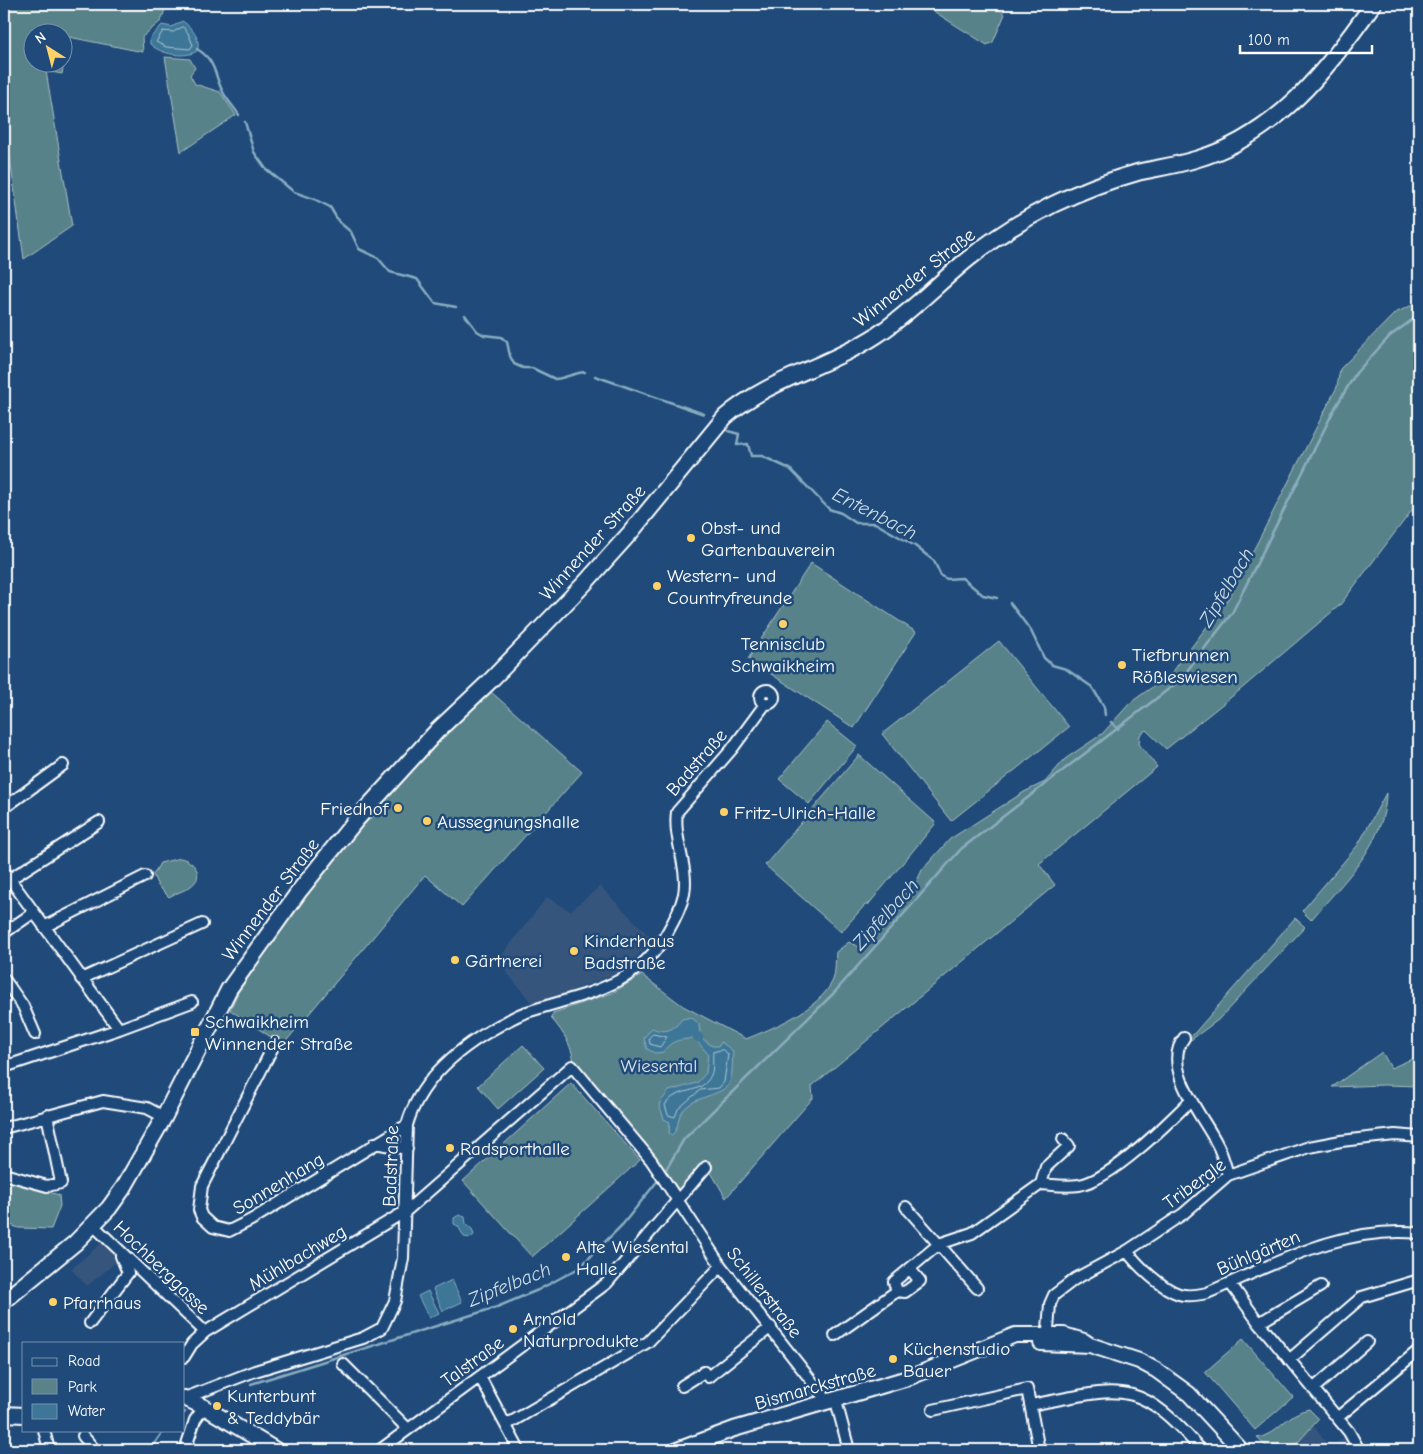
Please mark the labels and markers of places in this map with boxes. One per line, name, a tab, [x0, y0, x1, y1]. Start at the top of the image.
place label: Obst- und Gartenbauverein	[701, 517, 835, 561]
marker: Obst- und Gartenbauverein	[685, 532, 697, 544]
place label: Western- und Countryfreunde	[667, 565, 792, 609]
marker: Western- und Countryfreunde	[651, 580, 663, 592]
marker: Tennisclub Schwaikheim	[777, 618, 789, 630]
place label: Tennisclub Schwaikheim	[731, 633, 835, 677]
place label: Tiefbrunnen Rößleswiesen	[1132, 644, 1238, 688]
marker: Tiefbrunnen Rößleswiesen	[1116, 659, 1128, 671]
place label: Friedhof	[320, 798, 390, 820]
marker: Friedhof	[392, 802, 404, 814]
place label: Fritz-Ulrich-Halle	[734, 802, 876, 824]
marker: Fritz-Ulrich-Halle	[718, 806, 730, 818]
place label: Aussegnungshalle	[437, 811, 580, 833]
marker: Aussegnungshalle	[421, 815, 433, 827]
place label: Kinderhaus Badstraße	[584, 930, 674, 974]
marker: Kinderhaus Badstraße	[568, 945, 580, 957]
place label: Gärtnerei	[465, 950, 542, 972]
marker: Gärtnerei	[449, 954, 461, 966]
place label: Schwaikheim Winnender Straße	[205, 1011, 353, 1055]
marker: Schwaikheim Winnender Straße	[189, 1026, 201, 1038]
place label: Radsporthalle	[460, 1138, 570, 1160]
marker: Radsporthalle	[444, 1142, 456, 1154]
place label: Alte Wiesental Halle	[576, 1236, 689, 1280]
marker: Alte Wiesental Halle	[560, 1251, 572, 1263]
place label: Pfarrhaus	[63, 1292, 141, 1314]
marker: Pfarrhaus	[47, 1296, 59, 1308]
place label: Arnold Naturprodukte	[523, 1308, 639, 1352]
marker: Arnold Naturprodukte	[507, 1323, 519, 1335]
place label: Küchenstudio Bauer	[903, 1338, 1010, 1382]
marker: Küchenstudio Bauer	[887, 1353, 899, 1365]
place label: Kunterbunt & Teddybär	[227, 1385, 320, 1429]
marker: Kunterbunt & Teddybär	[211, 1400, 223, 1412]

